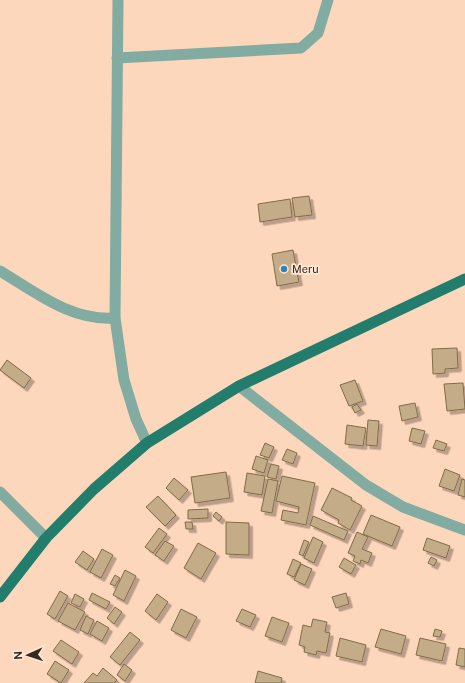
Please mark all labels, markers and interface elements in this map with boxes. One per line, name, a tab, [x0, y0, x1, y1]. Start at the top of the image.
place label: Meru	[292, 263, 319, 275]
marker: Meru	[279, 264, 289, 274]
north arrow	[8, 635, 48, 675]
text: N	[12, 651, 24, 660]

